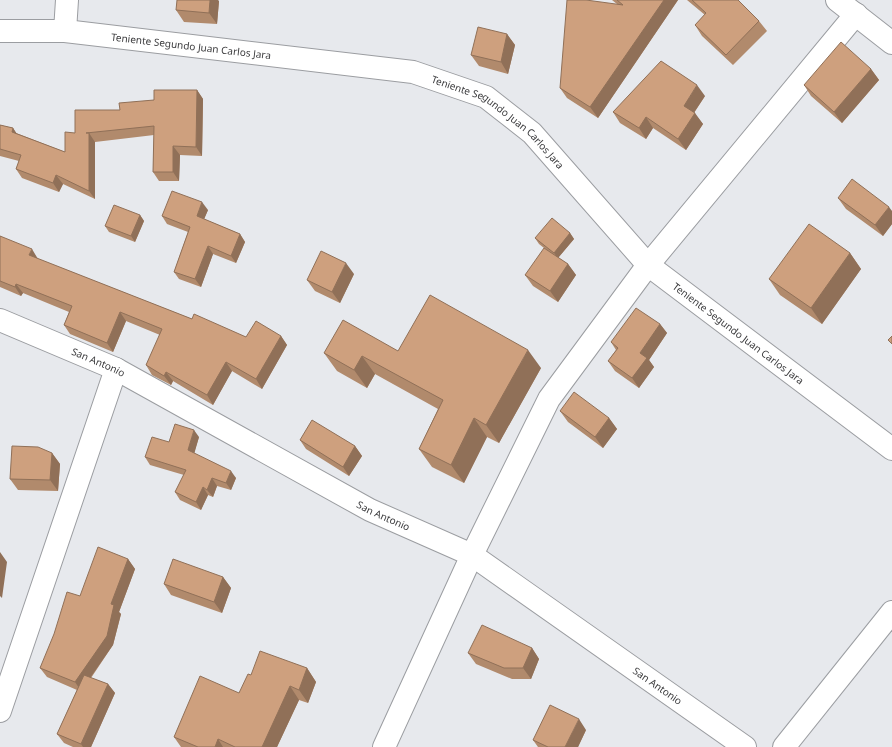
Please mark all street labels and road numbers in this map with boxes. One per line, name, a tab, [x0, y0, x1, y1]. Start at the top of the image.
street label: Teniente Segundo Juan Carlos Jara	[110, 29, 272, 62]
street label: Teniente Segundo Juan Carlos Jara	[430, 72, 567, 172]
street label: Teniente Segundo Juan Carlos Jara	[670, 279, 807, 387]
street label: San Antonio	[70, 344, 128, 380]
street label: San Antonio	[354, 497, 412, 534]
street label: San Antonio	[630, 664, 685, 708]

